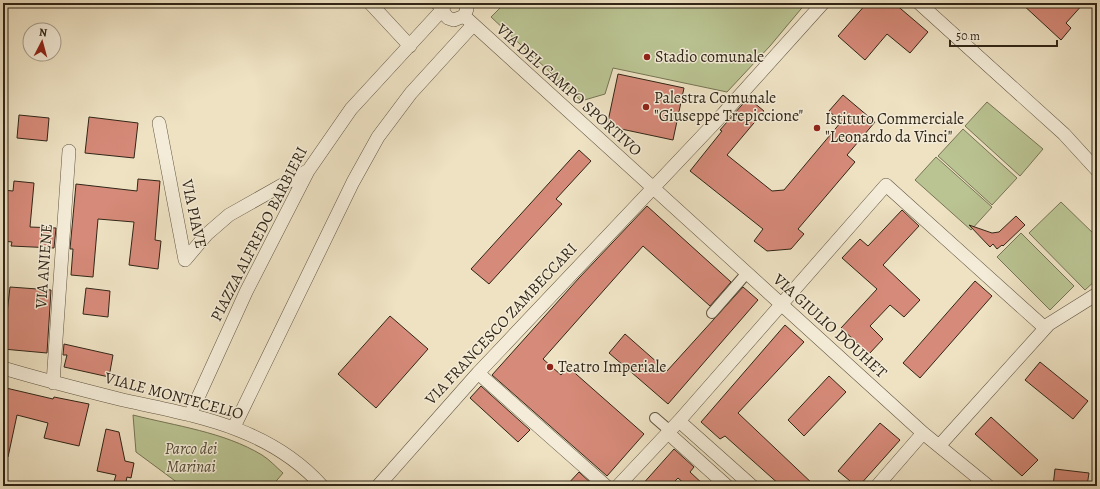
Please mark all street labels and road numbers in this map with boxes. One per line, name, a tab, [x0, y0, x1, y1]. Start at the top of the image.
street label: VIA DEL CAMPO SPORTIVO	[491, 18, 647, 161]
street label: PIAZZA ALFREDO BARBIERI	[205, 143, 313, 325]
street label: VIA PIAVE	[176, 176, 212, 251]
street label: VIA ANIENE	[30, 223, 58, 310]
street label: VIA FRANCESCO ZAMBECCARI	[419, 238, 582, 411]
street label: VIA GIULIO DOUHET	[767, 268, 892, 383]
street label: VIALE MONTECELIO	[101, 367, 246, 425]

